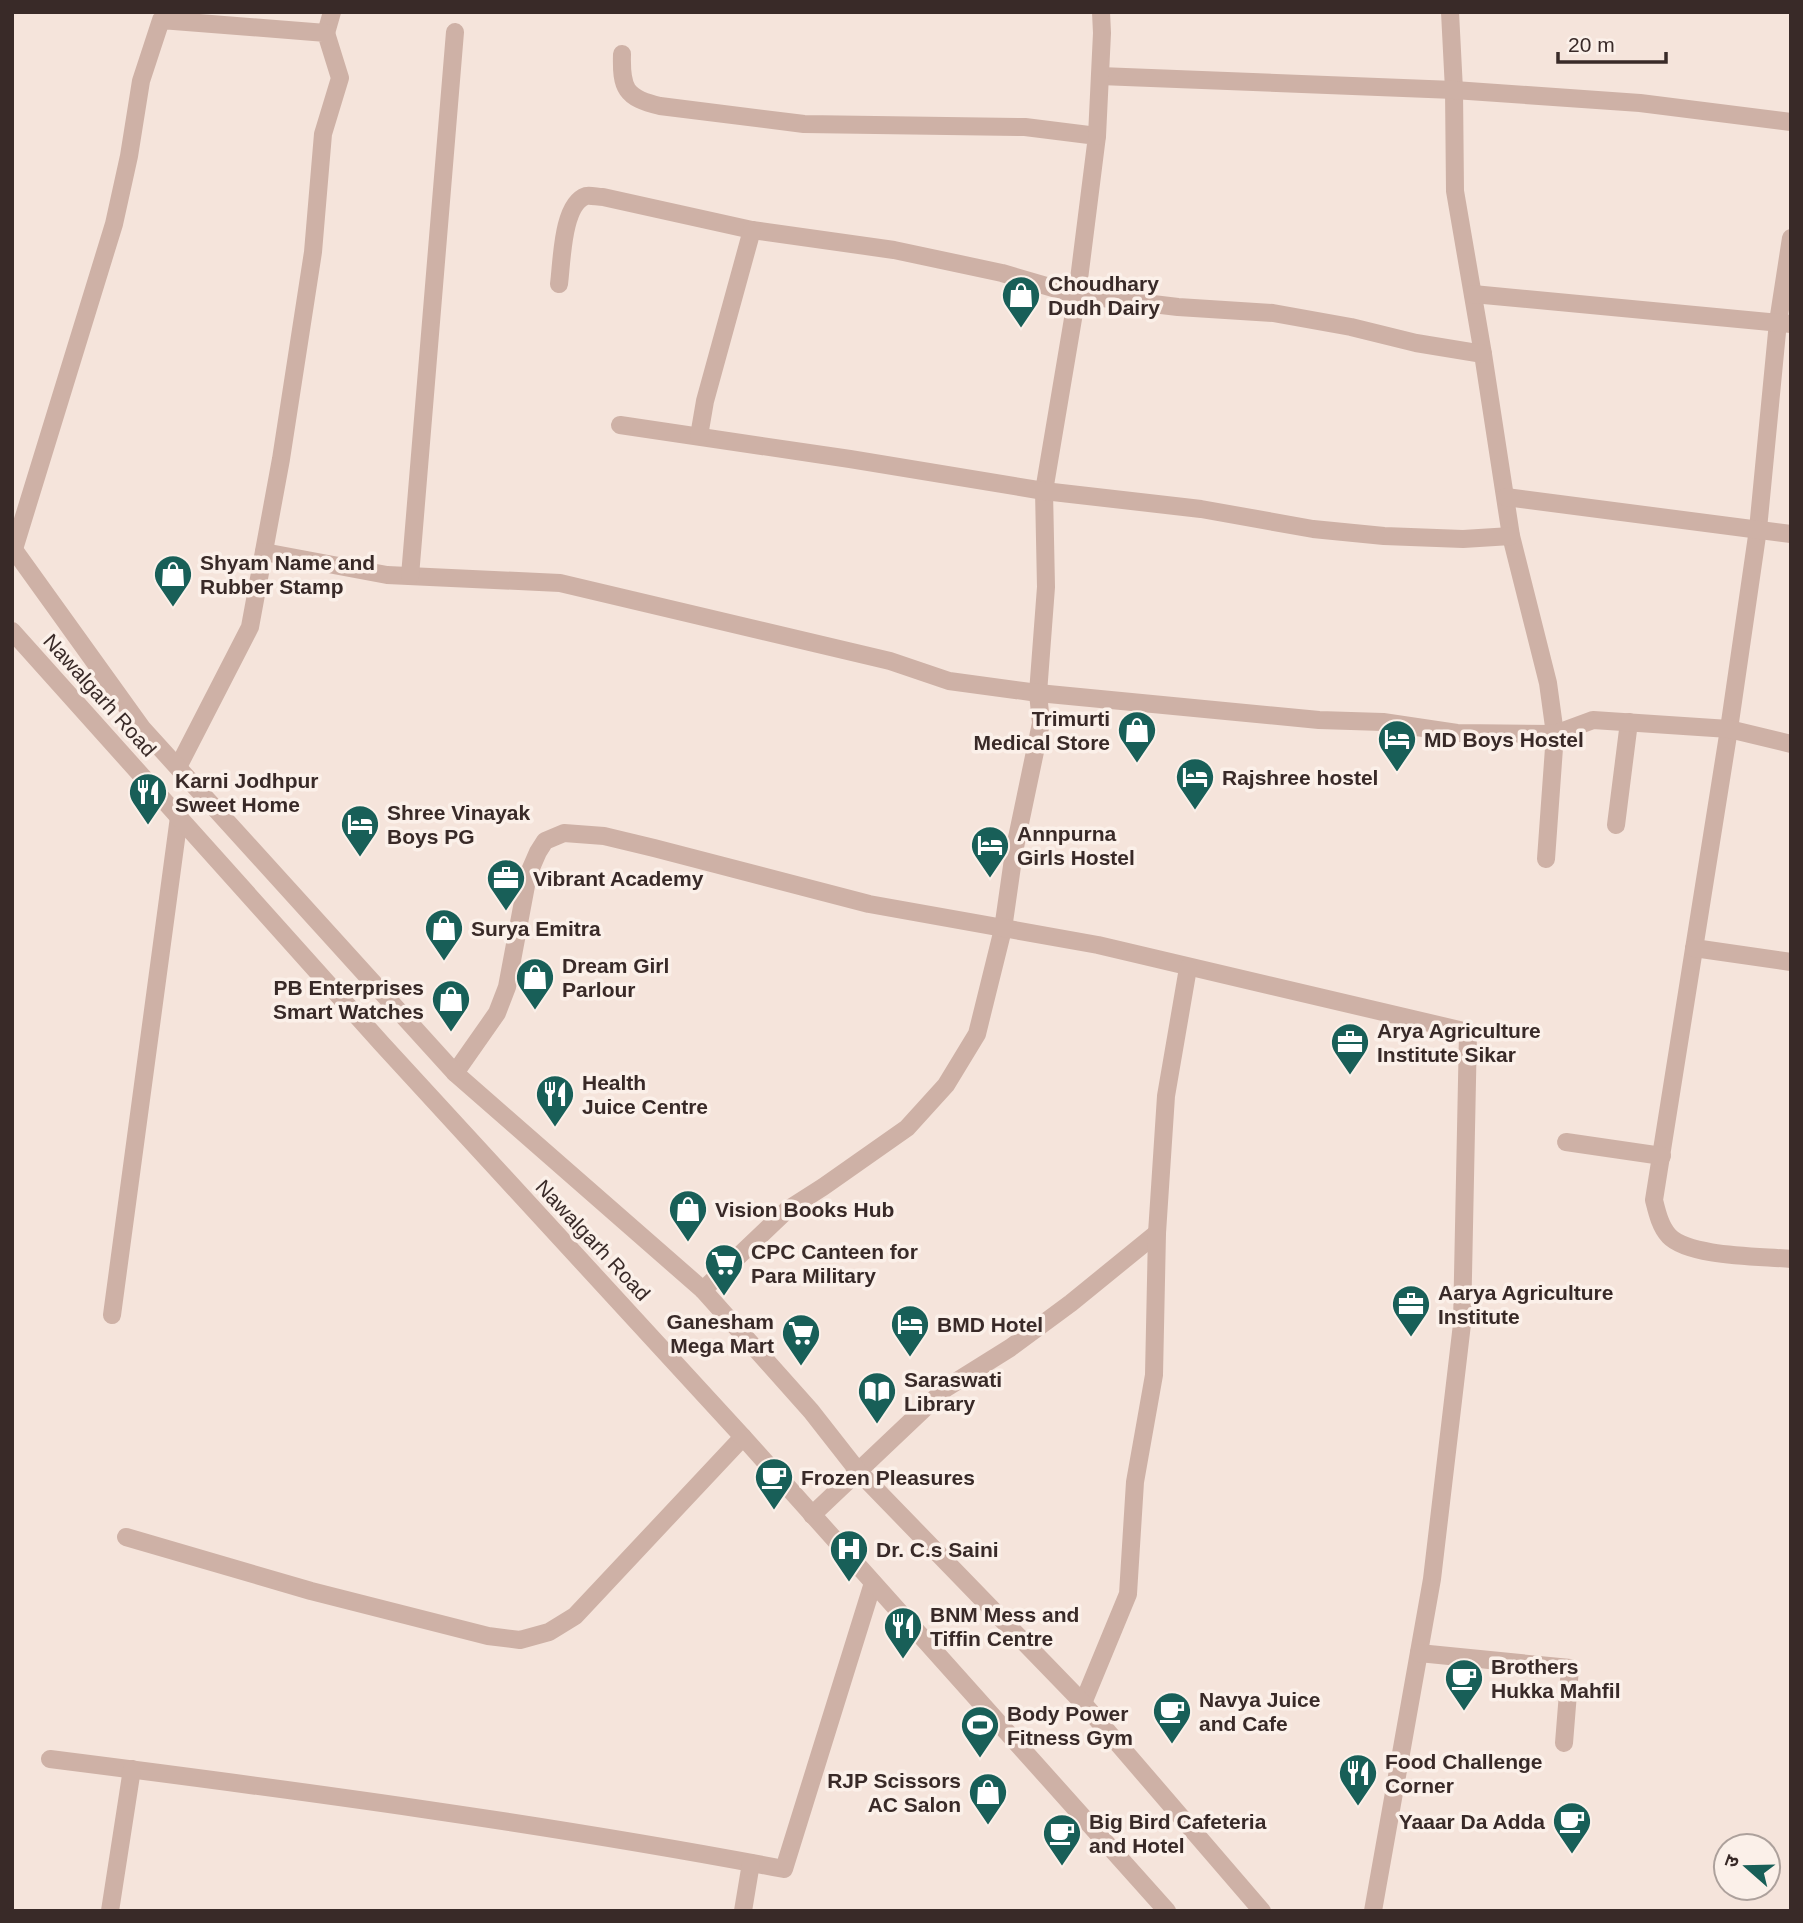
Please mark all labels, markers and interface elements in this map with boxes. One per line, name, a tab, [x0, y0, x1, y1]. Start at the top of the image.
scale bar	[1558, 21, 1666, 65]
text: 20 m	[1568, 33, 1615, 56]
place label: Choudhary Dudh Dairy	[1048, 272, 1160, 319]
shop icon: Choudhary Dudh Dairy	[1000, 274, 1042, 329]
place label: Shyam Name and Rubber Stamp	[200, 551, 375, 598]
shop icon: Shyam Name and Rubber Stamp	[152, 553, 194, 608]
street label: Nawalgarh Road	[39, 629, 161, 761]
place label: Trimurti Medical Store	[973, 707, 1110, 754]
shop icon: Trimurti Medical Store	[1116, 709, 1158, 764]
hotel icon: MD Boys Hostel	[1376, 718, 1418, 773]
place label: MD Boys Hostel	[1424, 728, 1584, 751]
hotel icon: Rajshree hostel	[1174, 756, 1216, 811]
place label: Rajshree hostel	[1222, 766, 1378, 789]
place label: Karni Jodhpur Sweet Home	[175, 769, 319, 816]
restaurant icon: Karni Jodhpur Sweet Home	[127, 771, 169, 826]
place label: Shree Vinayak Boys PG	[387, 801, 531, 848]
hotel icon: Shree Vinayak Boys PG	[339, 803, 381, 858]
place label: Annpurna Girls Hostel	[1017, 822, 1135, 869]
hotel icon: Annpurna Girls Hostel	[969, 824, 1011, 879]
office icon: Vibrant Academy	[485, 857, 527, 912]
place label: Vibrant Academy	[533, 867, 704, 890]
shop icon: Surya Emitra	[423, 907, 465, 962]
place label: Surya Emitra	[471, 917, 601, 940]
place label: Dream Girl Parlour	[562, 954, 669, 1001]
shop icon: Dream Girl Parlour	[514, 956, 556, 1011]
place label: PB Enterprises Smart Watches	[273, 976, 424, 1023]
shop icon: PB Enterprises Smart Watches	[430, 978, 472, 1033]
place label: Arya Agriculture Institute Sikar	[1377, 1019, 1541, 1066]
office icon: Arya Agriculture Institute Sikar	[1329, 1021, 1371, 1076]
place label: Health Juice Centre	[582, 1071, 708, 1118]
restaurant icon: Health Juice Centre	[534, 1073, 576, 1128]
street label: Nawalgarh Road	[531, 1175, 655, 1305]
shop icon: Vision Books Hub	[667, 1188, 709, 1243]
place label: Vision Books Hub	[715, 1198, 894, 1221]
place label: CPC Canteen for Para Military	[751, 1240, 918, 1287]
supermarket icon: CPC Canteen for Para Military	[703, 1242, 745, 1297]
place label: Aarya Agriculture Institute	[1438, 1281, 1613, 1328]
office icon: Aarya Agriculture Institute	[1390, 1283, 1432, 1338]
hotel icon: BMD Hotel	[889, 1303, 931, 1358]
place label: Ganesham Mega Mart	[667, 1310, 774, 1357]
supermarket icon: Ganesham Mega Mart	[780, 1312, 822, 1367]
place label: BMD Hotel	[937, 1313, 1043, 1336]
place label: Saraswati Library	[904, 1368, 1002, 1415]
library icon: Saraswati Library	[856, 1370, 898, 1425]
cafe icon: Frozen Pleasures	[753, 1456, 795, 1511]
place label: Frozen Pleasures	[801, 1466, 975, 1489]
hospital icon: Dr. C.s Saini	[828, 1528, 870, 1583]
place label: Dr. C.s Saini	[876, 1538, 999, 1561]
place label: BNM Mess and Tiffin Centre	[930, 1603, 1079, 1650]
restaurant icon: BNM Mess and Tiffin Centre	[882, 1605, 924, 1660]
place label: Brothers Hukka Mahfil	[1491, 1655, 1621, 1702]
cafe icon: Brothers Hukka Mahfil	[1443, 1657, 1485, 1712]
place label: Navya Juice and Cafe	[1199, 1688, 1320, 1735]
cafe icon: Navya Juice and Cafe	[1151, 1690, 1193, 1745]
place label: Body Power Fitness Gym	[1007, 1702, 1133, 1749]
sports icon: Body Power Fitness Gym	[959, 1704, 1001, 1759]
place label: Food Challenge Corner	[1385, 1750, 1543, 1797]
restaurant icon: Food Challenge Corner	[1337, 1752, 1379, 1807]
place label: RJP Scissors AC Salon	[827, 1769, 961, 1816]
shop icon: RJP Scissors AC Salon	[967, 1771, 1009, 1826]
cafe icon: Yaaar Da Adda	[1551, 1800, 1593, 1855]
place label: Big Bird Cafeteria and Hotel	[1089, 1810, 1267, 1857]
place label: Yaaar Da Adda	[1399, 1810, 1545, 1833]
cafe icon: Big Bird Cafeteria and Hotel	[1041, 1812, 1083, 1867]
north arrow	[1712, 1832, 1782, 1902]
text: उ	[1720, 1852, 1744, 1870]

